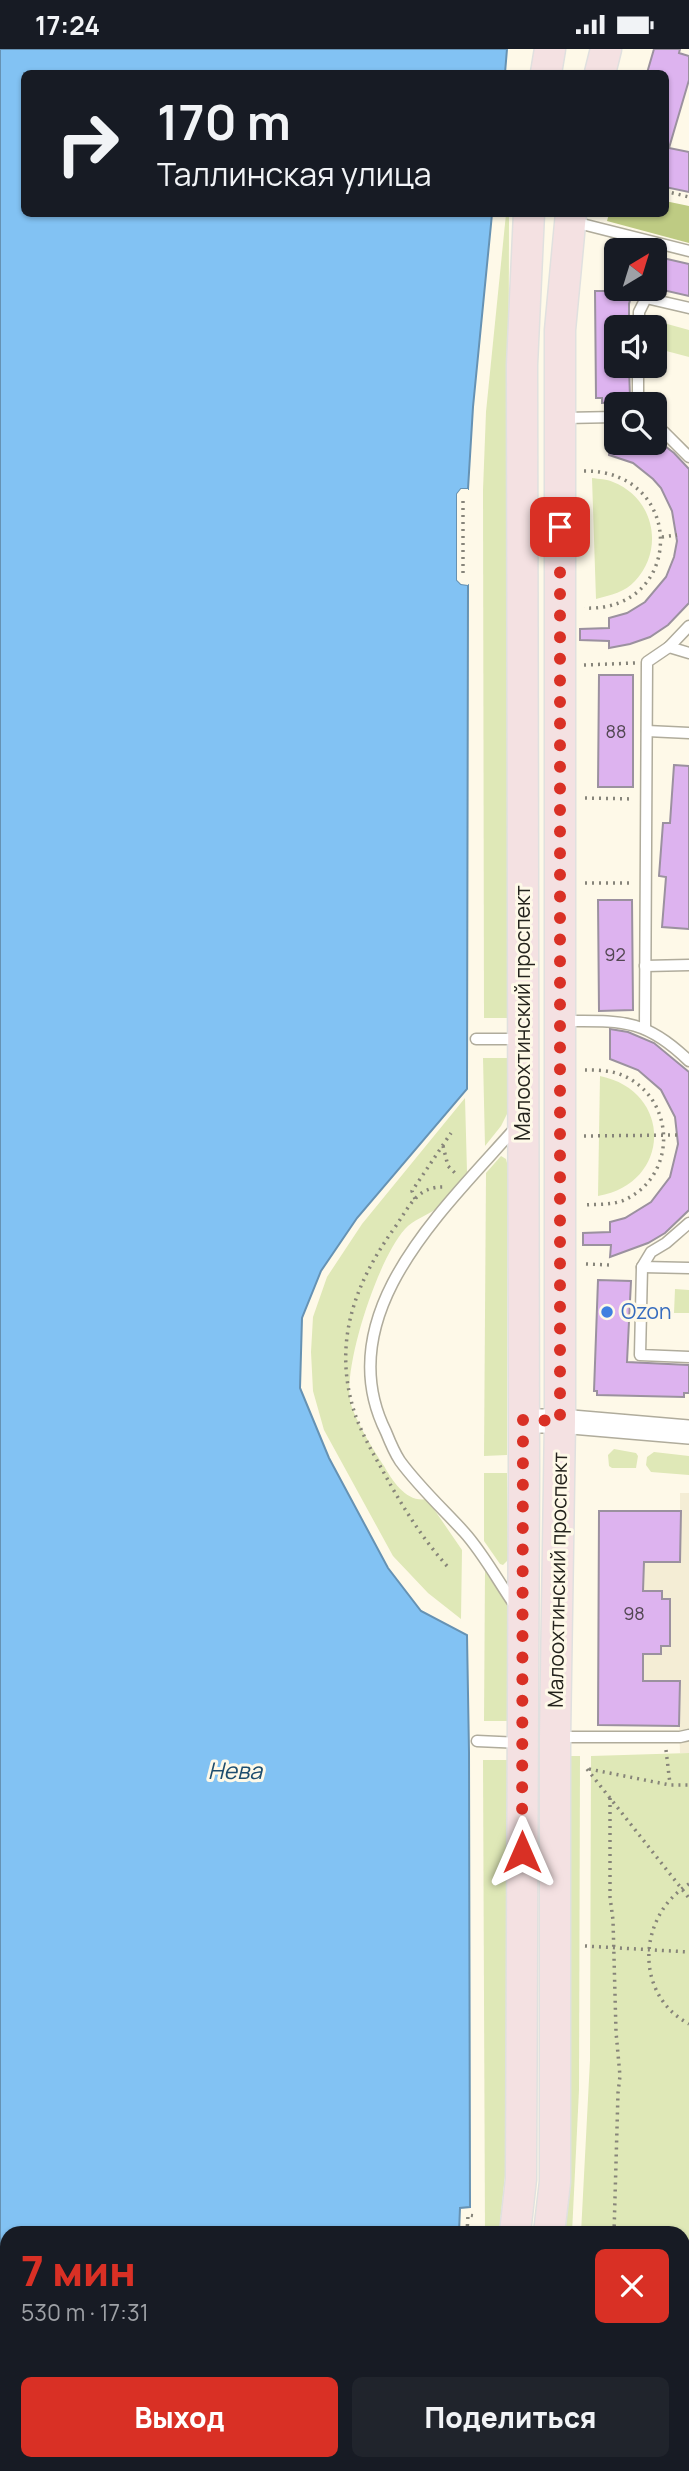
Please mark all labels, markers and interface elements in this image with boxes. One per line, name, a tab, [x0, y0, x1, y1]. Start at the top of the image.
text: 17:24	[35, 7, 100, 43]
text: 170 m	[157, 88, 291, 155]
icon: right	[42, 98, 133, 189]
text: Таллинская улица	[157, 152, 431, 196]
north arrow	[604, 238, 667, 301]
map controls	[604, 238, 667, 455]
button: sound	[604, 315, 667, 378]
button: search	[604, 392, 667, 455]
pin	[530, 497, 590, 557]
icon: arrive	[541, 508, 579, 546]
house number: 88	[606, 719, 626, 743]
street label: Малоохтинский проспект	[508, 885, 536, 1141]
house number: 92	[604, 942, 626, 966]
place label: Ozon	[621, 1297, 671, 1325]
marker: Ozon	[599, 1304, 615, 1320]
street label: Малоохтинский проспект	[541, 1451, 573, 1708]
house number: 98	[623, 1601, 645, 1625]
water label: Нева	[208, 1754, 263, 1786]
position arrow	[485, 1815, 559, 1889]
text: 7 мин	[21, 2241, 136, 2299]
button: close	[595, 2249, 669, 2323]
text: 530 m · 17:31	[21, 2296, 149, 2328]
button: Выход	[21, 2377, 338, 2457]
button: Поделиться	[352, 2377, 669, 2457]

